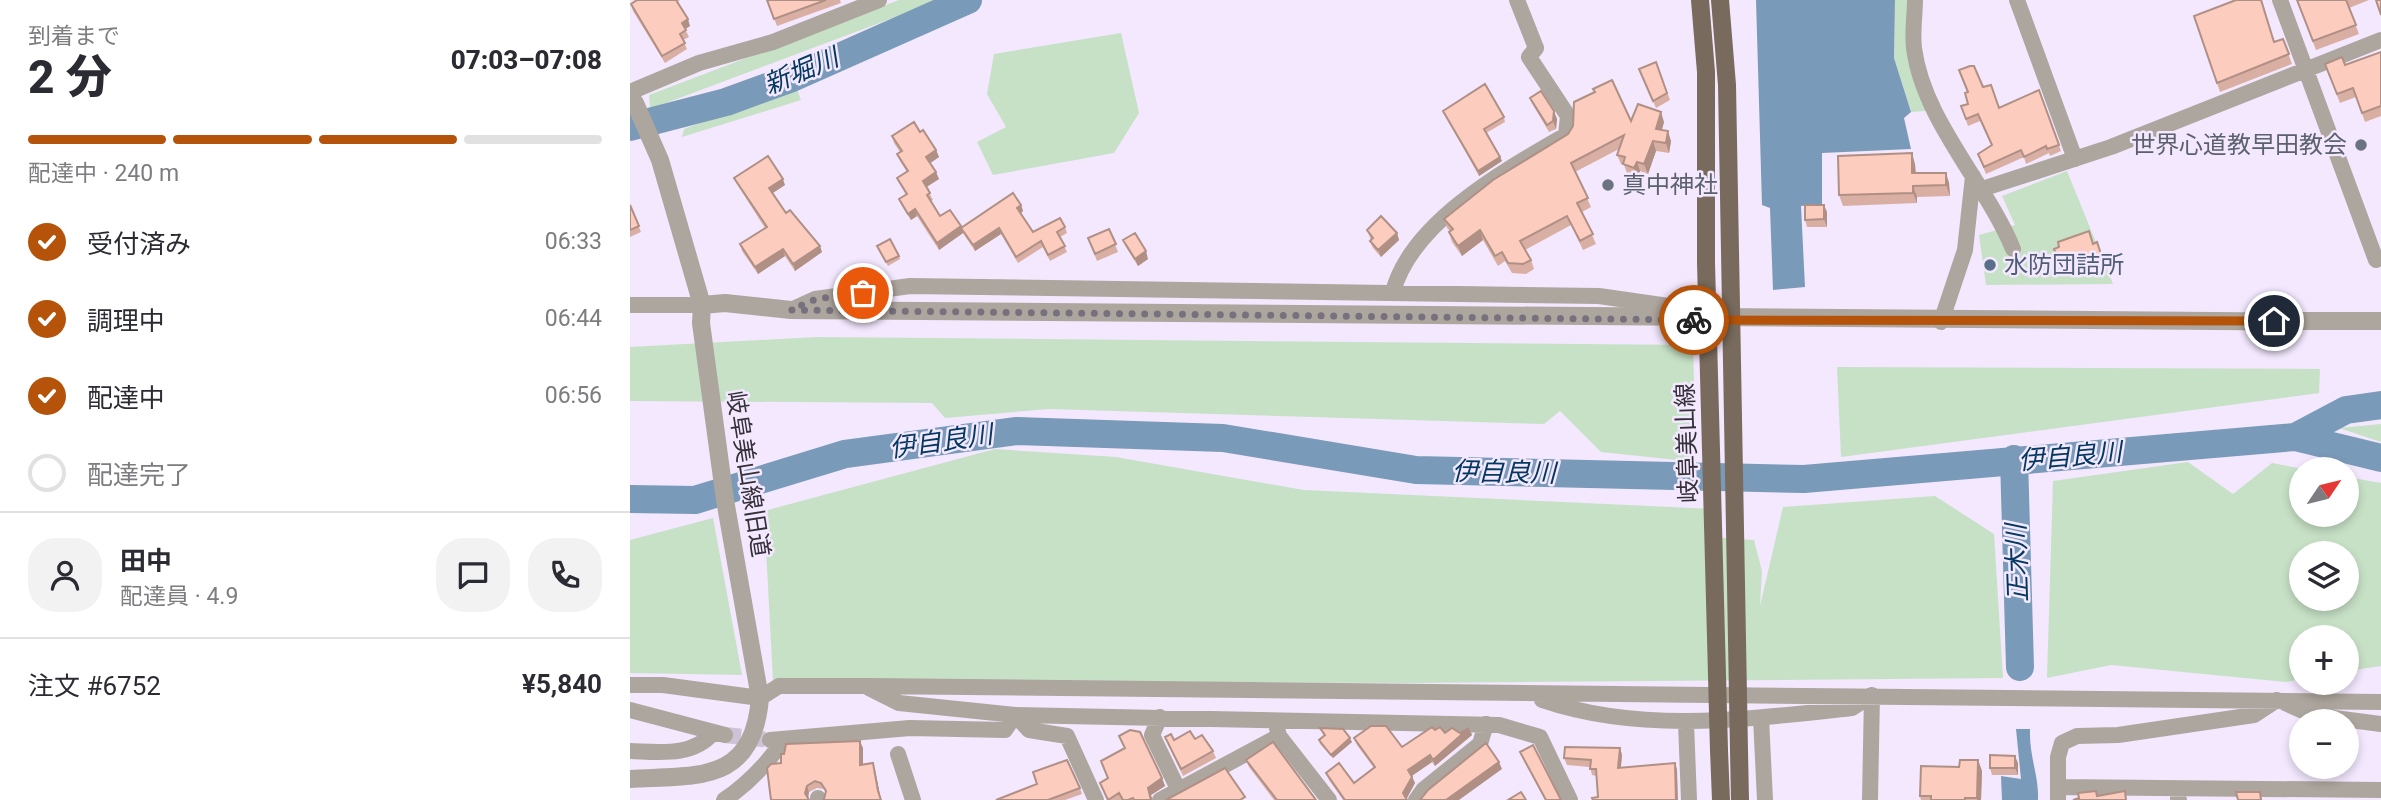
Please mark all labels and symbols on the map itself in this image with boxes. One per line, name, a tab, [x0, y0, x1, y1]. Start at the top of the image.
water label: 新堀川	[759, 41, 846, 100]
place label: 世界心道教早田教会	[2131, 131, 2347, 159]
marker: 世界心道教早田教会	[2353, 137, 2369, 153]
place label: 真中神社	[1622, 171, 1718, 199]
marker: 真中神社	[1600, 177, 1616, 193]
place label: 水防団詰所	[2004, 251, 2124, 279]
marker: 水防団詰所	[1982, 257, 1998, 273]
pin	[833, 263, 893, 323]
courier	[1659, 285, 1729, 355]
pin	[2244, 291, 2304, 351]
street label: 岐阜美山線	[1671, 383, 1703, 503]
street label: 岐阜美山線旧道	[721, 389, 775, 559]
water label: 伊自良川	[887, 418, 998, 463]
water label: 伊自良川	[2017, 436, 2126, 475]
water label: 伊自良川	[1452, 456, 1559, 488]
north arrow	[2289, 457, 2359, 527]
water label: 正木川	[2001, 521, 2033, 603]

